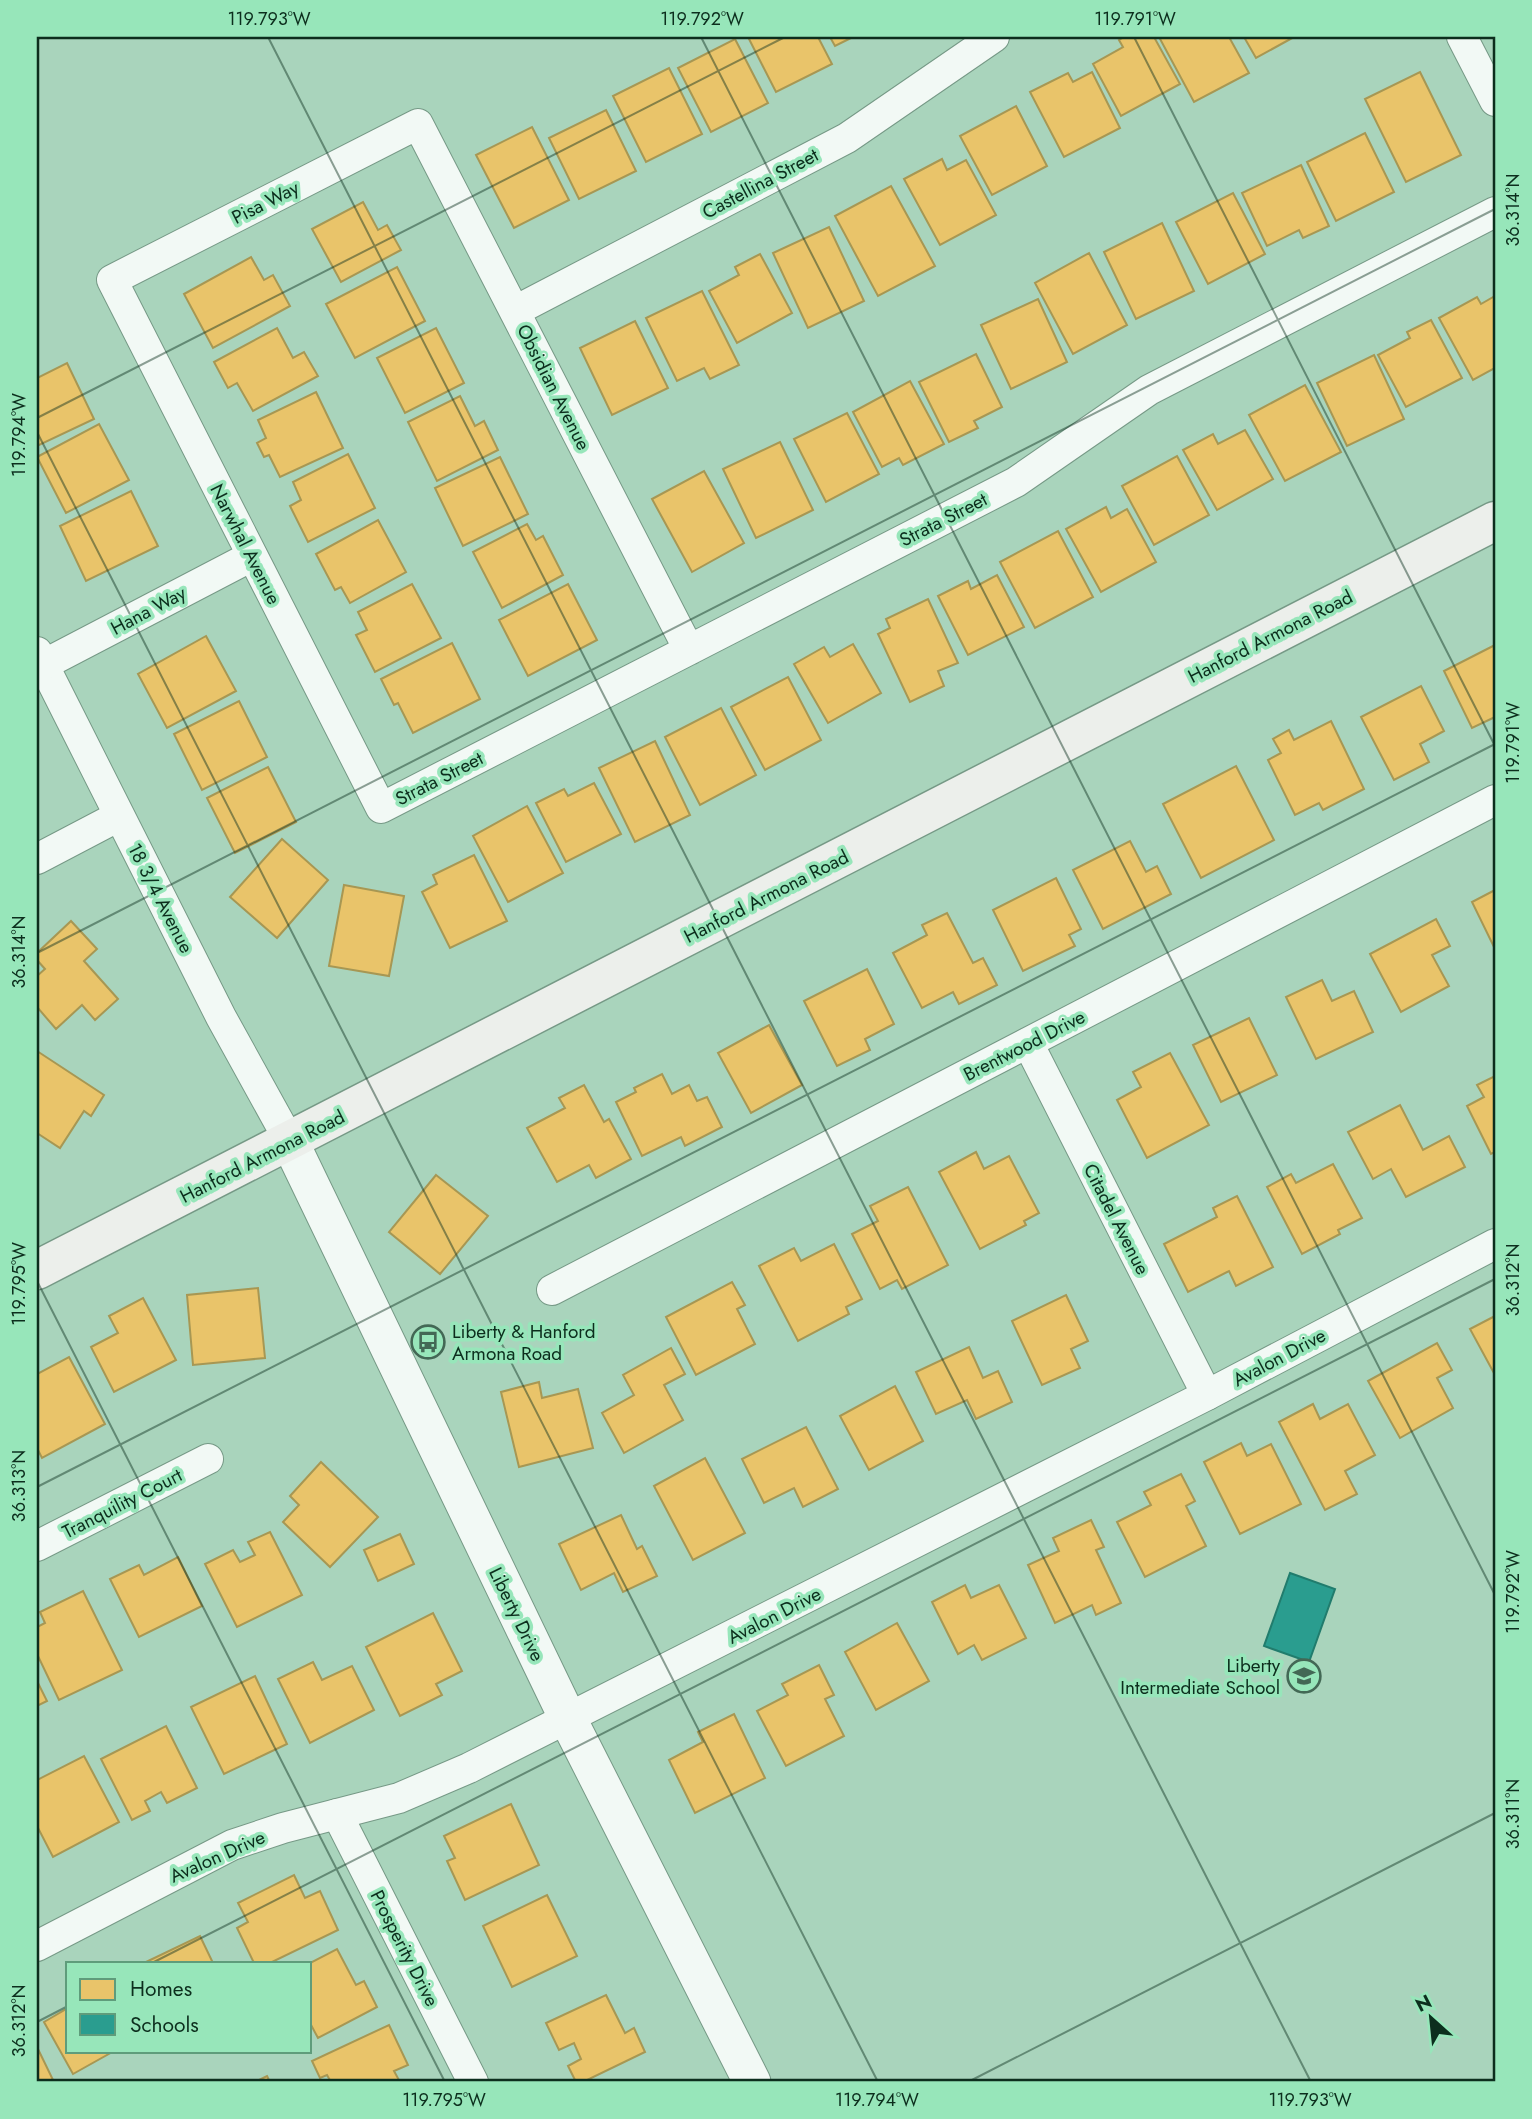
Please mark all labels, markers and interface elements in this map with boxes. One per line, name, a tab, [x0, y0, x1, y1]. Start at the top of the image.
text: 119.793°W	[227, 6, 311, 32]
text: 119.792°W	[660, 6, 744, 32]
text: 119.791°W	[1094, 6, 1176, 32]
street label: Castellina Street	[697, 141, 823, 225]
street label: Pisa Way	[227, 174, 304, 231]
text: 36.314°N	[1500, 174, 1526, 246]
street label: Obsidian Avenue	[510, 320, 597, 455]
text: 119.794°W	[6, 393, 32, 477]
street label: Narwhal Avenue	[204, 479, 288, 609]
street label: Strata Street	[895, 486, 992, 553]
street label: Hana Way	[106, 579, 191, 642]
street label: Hanford Armona Road	[1183, 583, 1357, 690]
text: 119.791°W	[1500, 702, 1526, 784]
street label: Strata Street	[391, 745, 488, 812]
street label: 18 3/4 Avenue	[121, 838, 200, 958]
street label: Hanford Armona Road	[679, 843, 853, 950]
text: 36.314°N	[6, 916, 32, 988]
street label: Brentwood Drive	[959, 1003, 1090, 1088]
street label: Hanford Armona Road	[175, 1103, 349, 1210]
street label: Citadel Avenue	[1077, 1159, 1156, 1280]
text: 119.795°W	[6, 1242, 32, 1326]
text: 36.312°N	[1500, 1244, 1526, 1316]
place label: Liberty & Hanford Armona Road	[452, 1318, 596, 1367]
street label: Avalon Drive	[1228, 1322, 1331, 1393]
bus stop icon: Liberty & Hanford Armona Road	[409, 1323, 447, 1361]
text: 36.313°N	[6, 1450, 32, 1522]
street label: Tranquility Court	[58, 1461, 187, 1545]
text: 119.792°W	[1500, 1550, 1526, 1634]
street label: Liberty Drive	[482, 1563, 551, 1666]
street label: Avalon Drive	[723, 1580, 826, 1651]
place label: Liberty Intermediate School	[1120, 1652, 1281, 1701]
school or university icon: Liberty Intermediate School	[1285, 1657, 1323, 1695]
text: 36.311°N	[1500, 1779, 1526, 1849]
street label: Avalon Drive	[165, 1823, 269, 1889]
street label: Prosperity Drive	[364, 1885, 446, 2011]
legend	[66, 1962, 312, 2052]
text: Homes	[130, 1974, 192, 2004]
north arrow	[1396, 1982, 1466, 2052]
text: 36.312°N	[6, 1985, 32, 2057]
text: N	[1411, 1988, 1436, 2019]
text: Schools	[130, 2010, 199, 2040]
text: 119.795°W	[402, 2087, 486, 2113]
text: 119.794°W	[835, 2087, 919, 2113]
text: 119.793°W	[1268, 2087, 1352, 2113]

